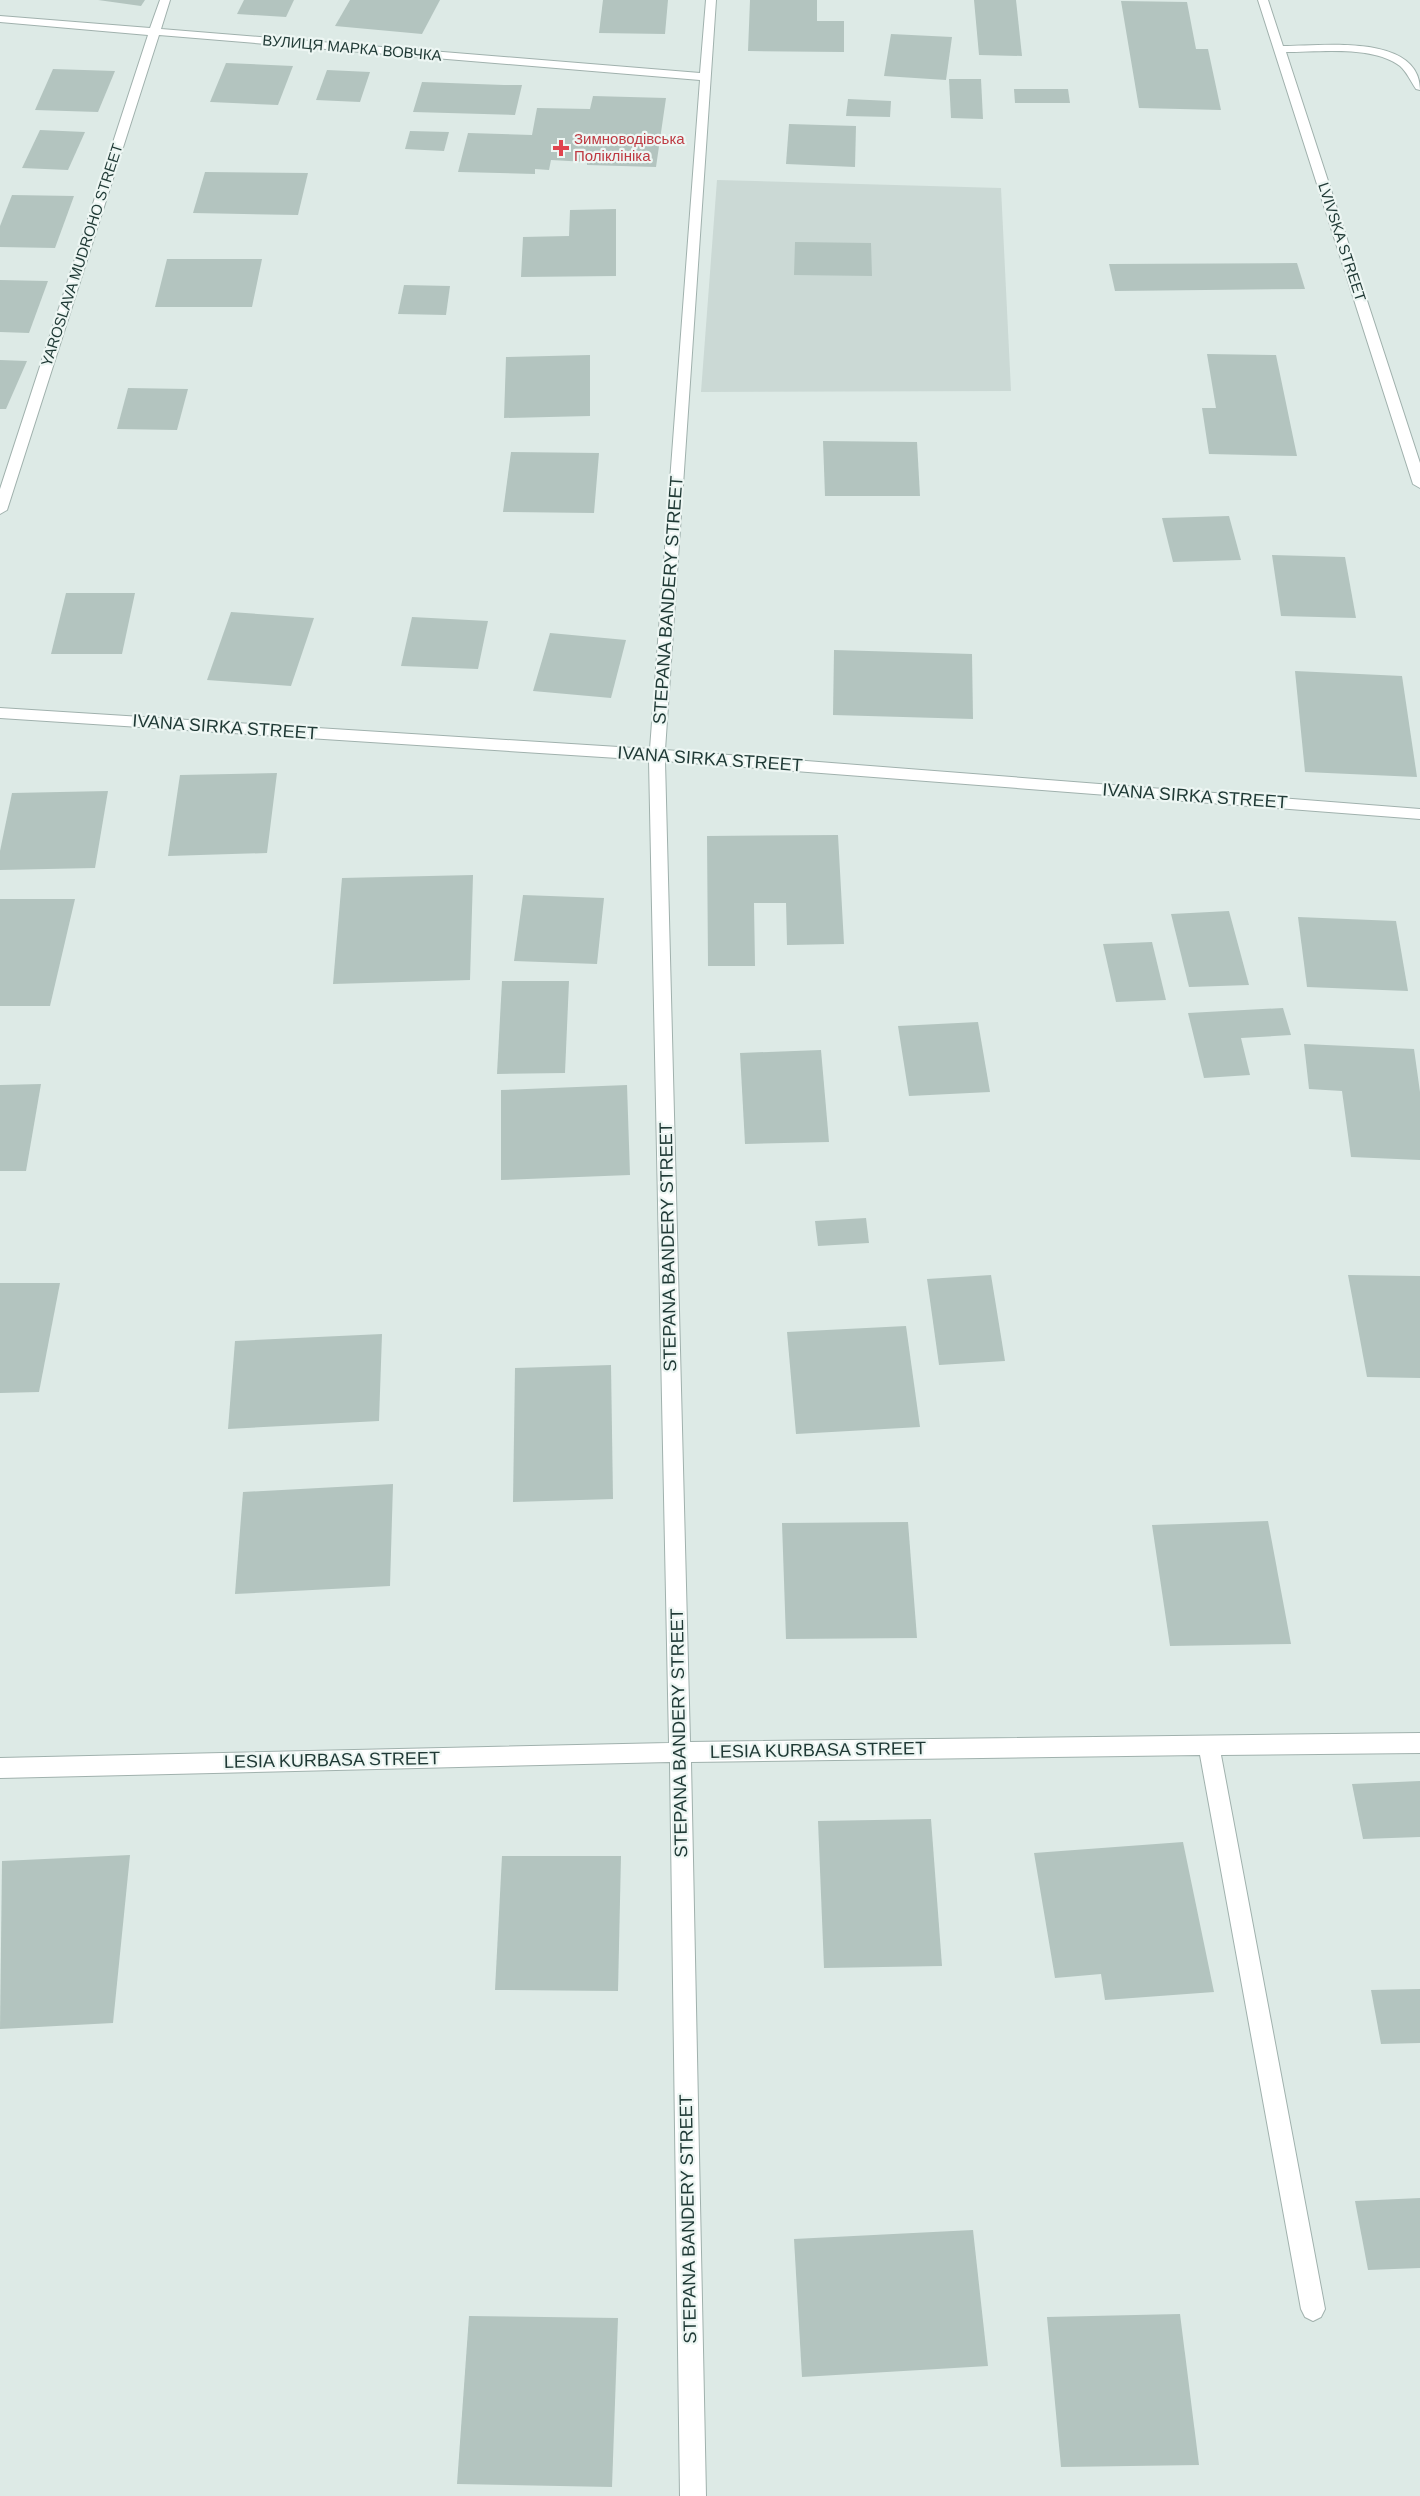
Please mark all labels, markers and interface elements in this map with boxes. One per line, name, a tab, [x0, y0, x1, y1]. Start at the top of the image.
street label: ВУЛИЦЯ МАРКА ВОВЧКА	[262, 31, 442, 64]
place label: Зимноводівська Поліклініка	[574, 130, 685, 164]
marker: Зимноводівська Поліклініка	[552, 139, 570, 157]
street label: YAROSLAVA MUDROHO STREET	[37, 141, 126, 368]
street label: LVIVSKA STREET	[1315, 180, 1370, 303]
street label: STEPANA BANDERY STREET	[649, 475, 687, 725]
street label: IVANA SIRKA STREET	[132, 711, 318, 743]
street label: IVANA SIRKA STREET	[617, 743, 803, 775]
street label: IVANA SIRKA STREET	[1102, 780, 1288, 812]
street label: STEPANA BANDERY STREET	[656, 1122, 680, 1372]
street label: STEPANA BANDERY STREET	[667, 1608, 691, 1858]
street label: LESIA KURBASA STREET	[710, 1738, 926, 1762]
street label: LESIA KURBASA STREET	[224, 1748, 440, 1772]
street label: STEPANA BANDERY STREET	[676, 2094, 700, 2344]

